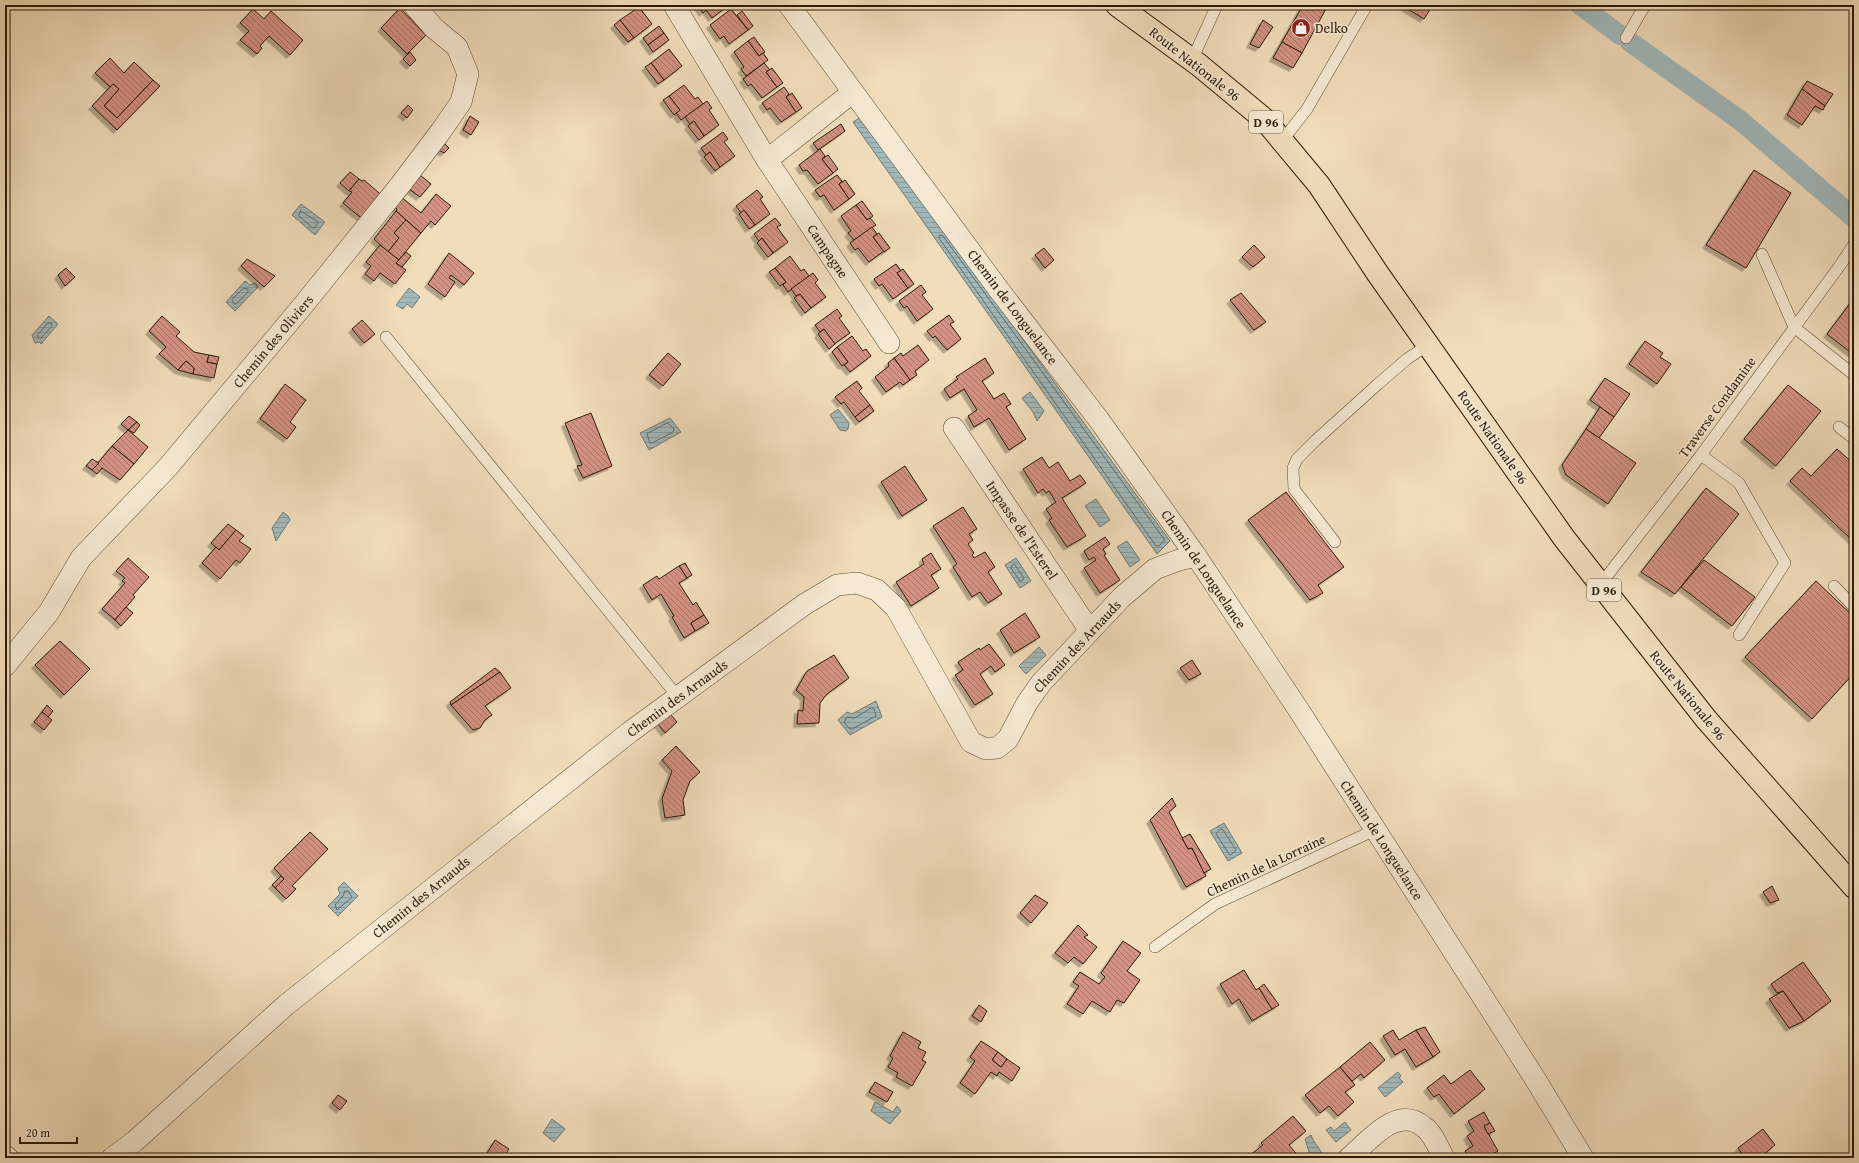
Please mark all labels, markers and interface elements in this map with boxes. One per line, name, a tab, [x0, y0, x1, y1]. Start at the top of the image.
shop icon: Delko	[1290, 17, 1312, 39]
place label: Delko	[1315, 18, 1348, 38]
street label: Route Nationale 96	[1145, 22, 1245, 106]
road number: D 96	[1249, 111, 1283, 133]
street label: Campagne	[803, 220, 854, 282]
street label: Chemin de Longuelance	[963, 245, 1063, 369]
street label: Chemin des Oliviers	[228, 290, 318, 392]
street label: Traverse Condamine	[1673, 352, 1761, 462]
street label: Route Nationale 96	[1453, 386, 1533, 488]
street label: Impasse de l'Esterel	[981, 477, 1063, 584]
street label: Chemin de Longuelance	[1157, 506, 1252, 633]
road number: D 96	[1587, 579, 1621, 601]
street label: Chemin des Arnauds	[1029, 595, 1125, 697]
street label: Route Nationale 96	[1645, 646, 1731, 745]
street label: Chemin des Arnauds	[622, 655, 732, 741]
street label: Chemin de Longuelance	[1336, 776, 1429, 904]
street label: Chemin de la Lorraine	[1203, 828, 1329, 901]
street label: Chemin des Arnauds	[368, 851, 474, 943]
scale bar	[20, 1119, 77, 1145]
text: 20 m	[26, 1124, 50, 1141]

